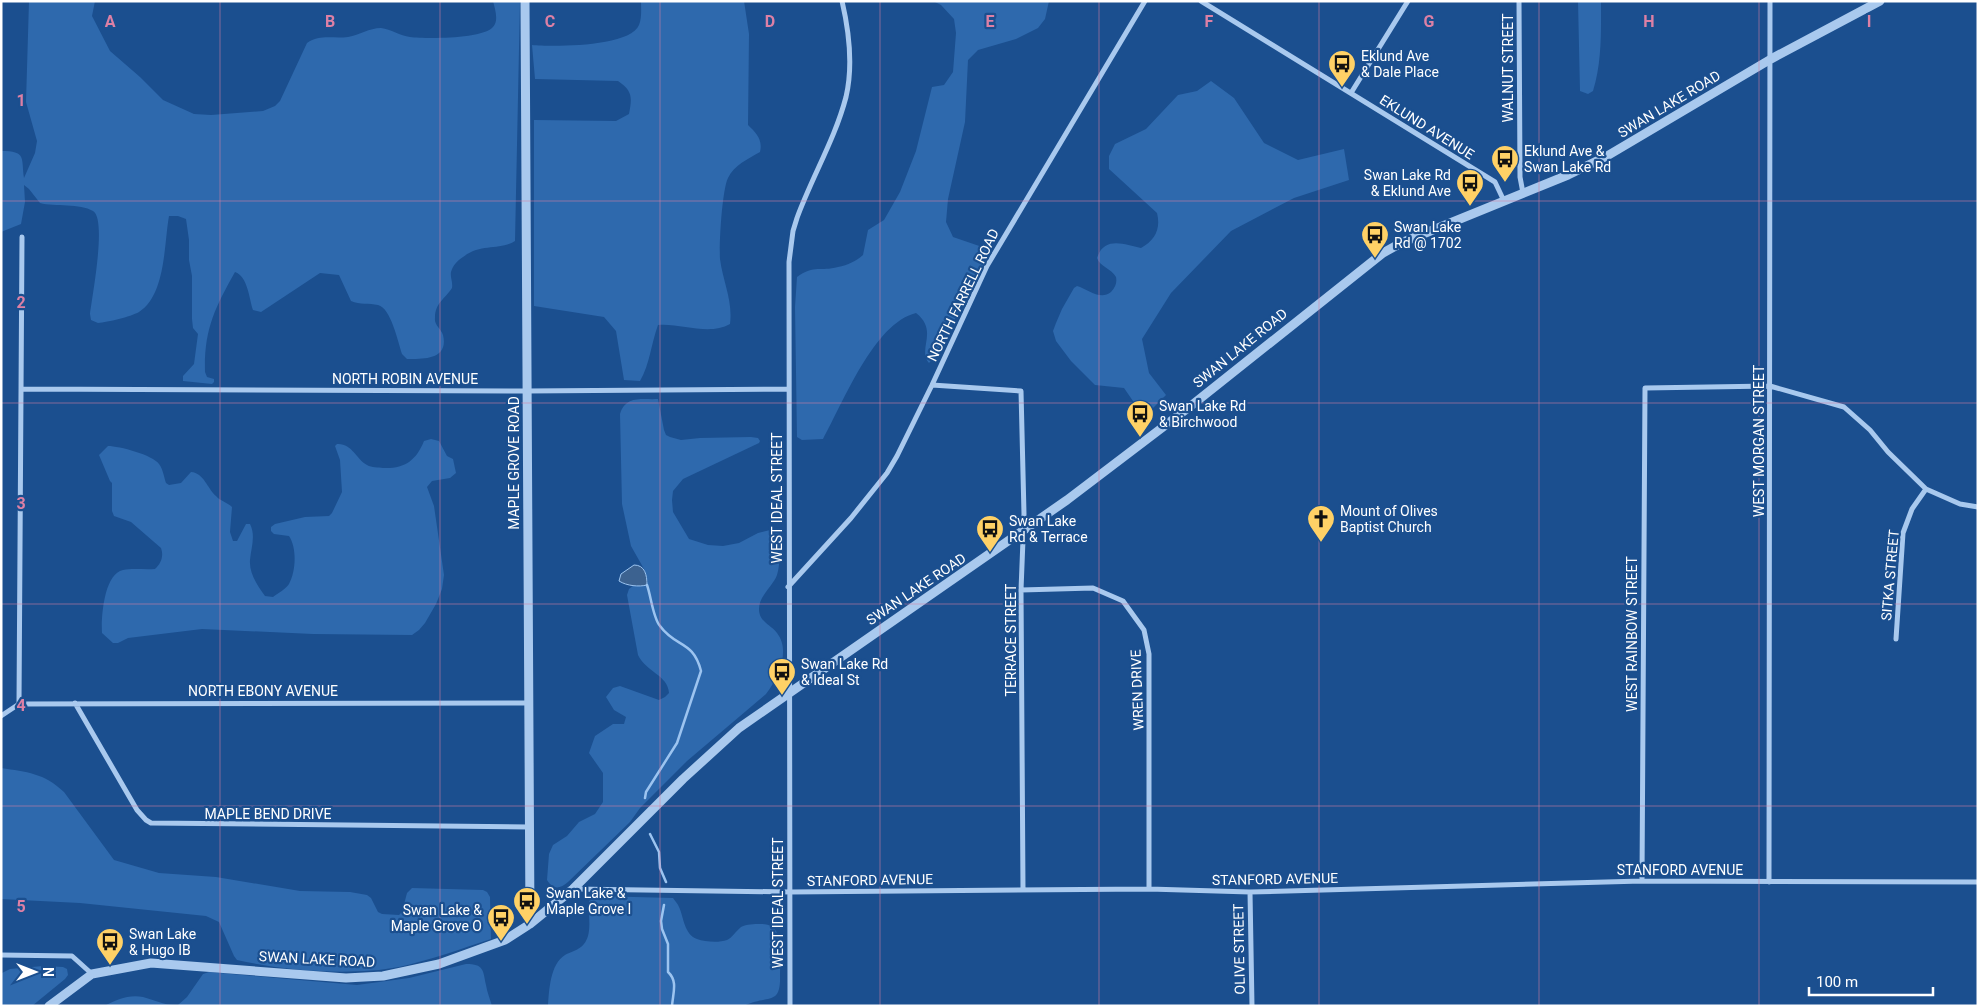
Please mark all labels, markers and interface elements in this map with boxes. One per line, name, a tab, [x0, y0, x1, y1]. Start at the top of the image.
text: A	[105, 12, 116, 31]
text: B	[325, 12, 335, 31]
text: C	[545, 12, 555, 31]
text: D	[765, 12, 775, 31]
text: E	[986, 12, 995, 31]
text: F	[1205, 12, 1214, 31]
text: G	[1424, 12, 1435, 31]
text: H	[1643, 12, 1655, 31]
text: I	[1867, 12, 1871, 31]
street label: WALNUT STREET	[1500, 13, 1516, 123]
place label: Eklund Ave & Dale Place	[1361, 48, 1439, 80]
bus stop icon: Eklund Ave & Dale Place	[1327, 49, 1357, 88]
street label: SWAN LAKE ROAD	[1615, 67, 1723, 141]
text: 1	[16, 91, 26, 110]
street label: EKLUND AVENUE	[1377, 92, 1477, 162]
place label: Eklund Ave & Swan Lake Rd	[1524, 143, 1611, 175]
bus stop icon: Eklund Ave & Swan Lake Rd	[1490, 144, 1520, 183]
place label: Swan Lake Rd & Eklund Ave	[1364, 167, 1451, 199]
bus stop icon: Swan Lake Rd & Eklund Ave	[1455, 168, 1485, 207]
place label: Swan Lake Rd @ 1702	[1394, 219, 1462, 251]
bus stop icon: Swan Lake Rd @ 1702	[1360, 220, 1390, 259]
street label: NORTH FARRELL ROAD	[924, 226, 1002, 364]
text: 2	[16, 293, 26, 312]
street label: SWAN LAKE ROAD	[1190, 305, 1290, 391]
street label: WEST MORGAN STREET	[1751, 364, 1767, 517]
street label: NORTH ROBIN AVENUE	[332, 371, 478, 387]
street label: MAPLE GROVE ROAD	[506, 396, 522, 530]
place label: Swan Lake Rd & Birchwood	[1159, 398, 1246, 430]
bus stop icon: Swan Lake Rd & Birchwood	[1125, 399, 1155, 438]
street label: WEST IDEAL STREET	[769, 432, 785, 564]
text: 3	[16, 494, 26, 513]
place label: Mount of Olives Baptist Church	[1340, 503, 1438, 535]
church icon: Mount of Olives Baptist Church	[1306, 504, 1336, 543]
place label: Swan Lake Rd & Terrace	[1009, 513, 1088, 545]
bus stop icon: Swan Lake Rd & Terrace	[975, 514, 1005, 553]
street label: SITKA STREET	[1878, 528, 1902, 621]
street label: SWAN LAKE ROAD	[863, 550, 969, 628]
street label: WEST RAINBOW STREET	[1624, 555, 1640, 712]
street label: TERRACE STREET	[1003, 583, 1019, 696]
street label: WREN DRIVE	[1128, 649, 1146, 731]
place label: Swan Lake Rd & Ideal St	[801, 656, 888, 688]
bus stop icon: Swan Lake Rd & Ideal St	[767, 657, 797, 696]
street label: NORTH EBONY AVENUE	[188, 683, 338, 699]
text: 4	[16, 696, 26, 715]
street label: MAPLE BEND DRIVE	[204, 806, 332, 822]
street label: WEST IDEAL STREET	[770, 837, 786, 969]
street label: STANFORD AVENUE	[1617, 862, 1743, 878]
street label: STANFORD AVENUE	[1212, 870, 1338, 888]
street label: STANFORD AVENUE	[807, 871, 933, 889]
place label: Swan Lake & Maple Grove I	[546, 885, 631, 917]
bus stop icon: Swan Lake & Maple Grove I	[512, 886, 542, 925]
text: 5	[16, 897, 26, 916]
place label: Swan Lake & Maple Grove O	[391, 902, 482, 934]
bus stop icon: Swan Lake & Maple Grove O	[486, 903, 516, 942]
street label: OLIVE STREET	[1230, 903, 1248, 995]
place label: Swan Lake & Hugo IB	[129, 926, 196, 958]
bus stop icon: Swan Lake & Hugo IB	[95, 927, 125, 966]
north arrow	[10, 947, 60, 997]
street label: SWAN LAKE ROAD	[258, 948, 376, 970]
scale bar	[1809, 964, 1933, 996]
text: N	[40, 967, 56, 977]
text: 100 m	[1816, 973, 1858, 991]

